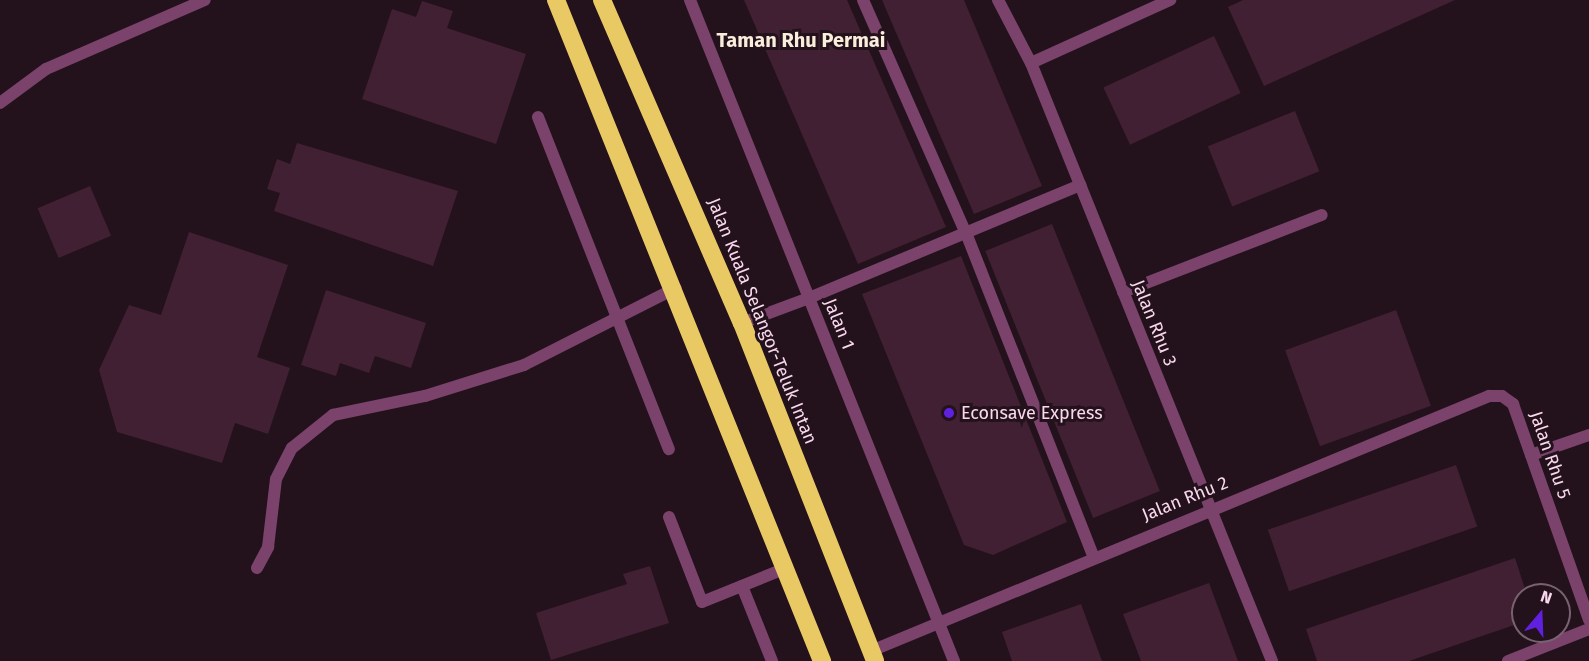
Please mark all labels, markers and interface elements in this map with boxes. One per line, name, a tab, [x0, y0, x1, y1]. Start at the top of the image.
district label: Taman Rhu Permai	[717, 28, 885, 52]
street label: Jalan Kuala Selangor-Teluk Intan	[703, 195, 821, 447]
street label: Jalan Rhu 3	[1127, 277, 1181, 369]
street label: Jalan 1	[819, 295, 859, 353]
place label: Econsave Express	[961, 402, 1103, 424]
marker: Econsave Express	[942, 406, 956, 420]
street label: Jalan Rhu 5	[1525, 408, 1575, 502]
street label: Jalan Rhu 2	[1139, 472, 1231, 526]
north arrow	[1511, 583, 1571, 643]
text: N	[1538, 587, 1554, 608]

